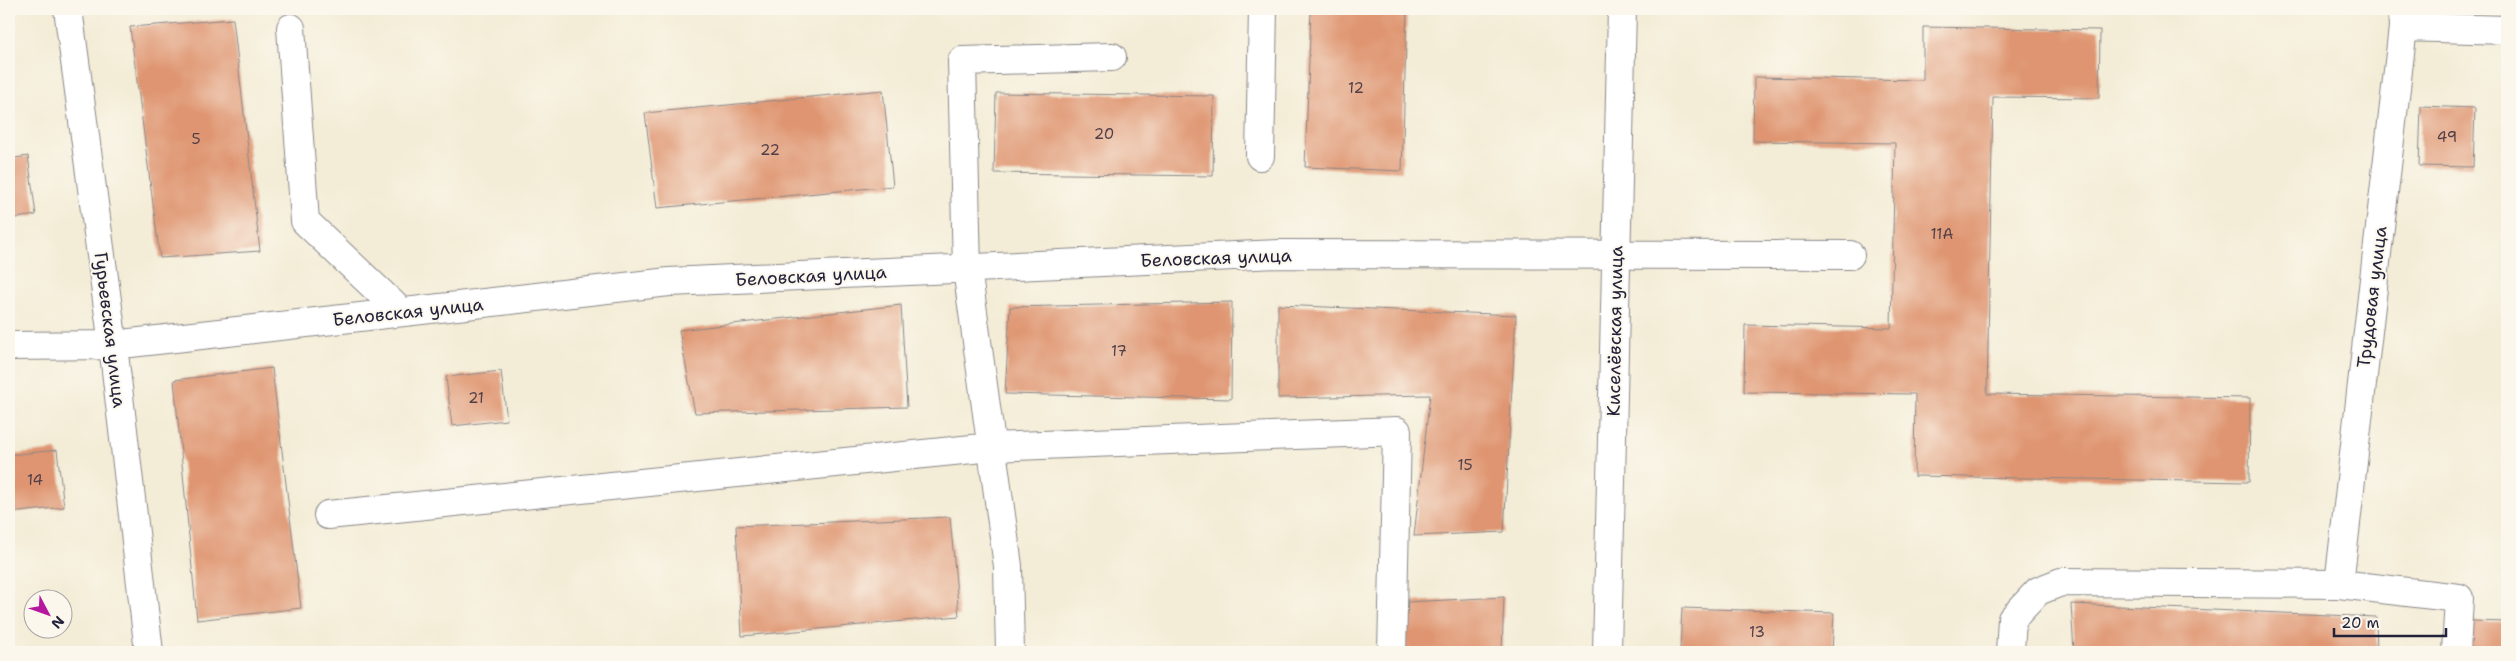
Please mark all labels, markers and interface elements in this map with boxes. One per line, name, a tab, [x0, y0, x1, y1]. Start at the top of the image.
house number: 12	[1348, 78, 1364, 98]
house number: 20	[1094, 124, 1114, 144]
house number: 49	[2437, 127, 2457, 147]
house number: 5	[191, 129, 201, 149]
house number: 22	[760, 140, 780, 160]
house number: 11А	[1931, 224, 1954, 244]
street label: Трудовая улица	[2351, 225, 2393, 369]
street label: Беловская улица	[1140, 243, 1292, 273]
street label: Киселёвская улица	[1602, 245, 1628, 417]
street label: Гурьевская улица	[89, 251, 131, 409]
street label: Беловская улица	[735, 260, 887, 292]
street label: Беловская улица	[331, 292, 485, 332]
house number: 17	[1111, 341, 1127, 361]
house number: 21	[468, 388, 484, 408]
house number: 15	[1457, 455, 1473, 475]
house number: 14	[27, 470, 43, 490]
north arrow	[22, 588, 72, 638]
scale bar	[2334, 606, 2446, 638]
text: N	[47, 612, 68, 633]
text: 20 m	[2341, 613, 2380, 633]
house number: 13	[1749, 622, 1765, 642]

